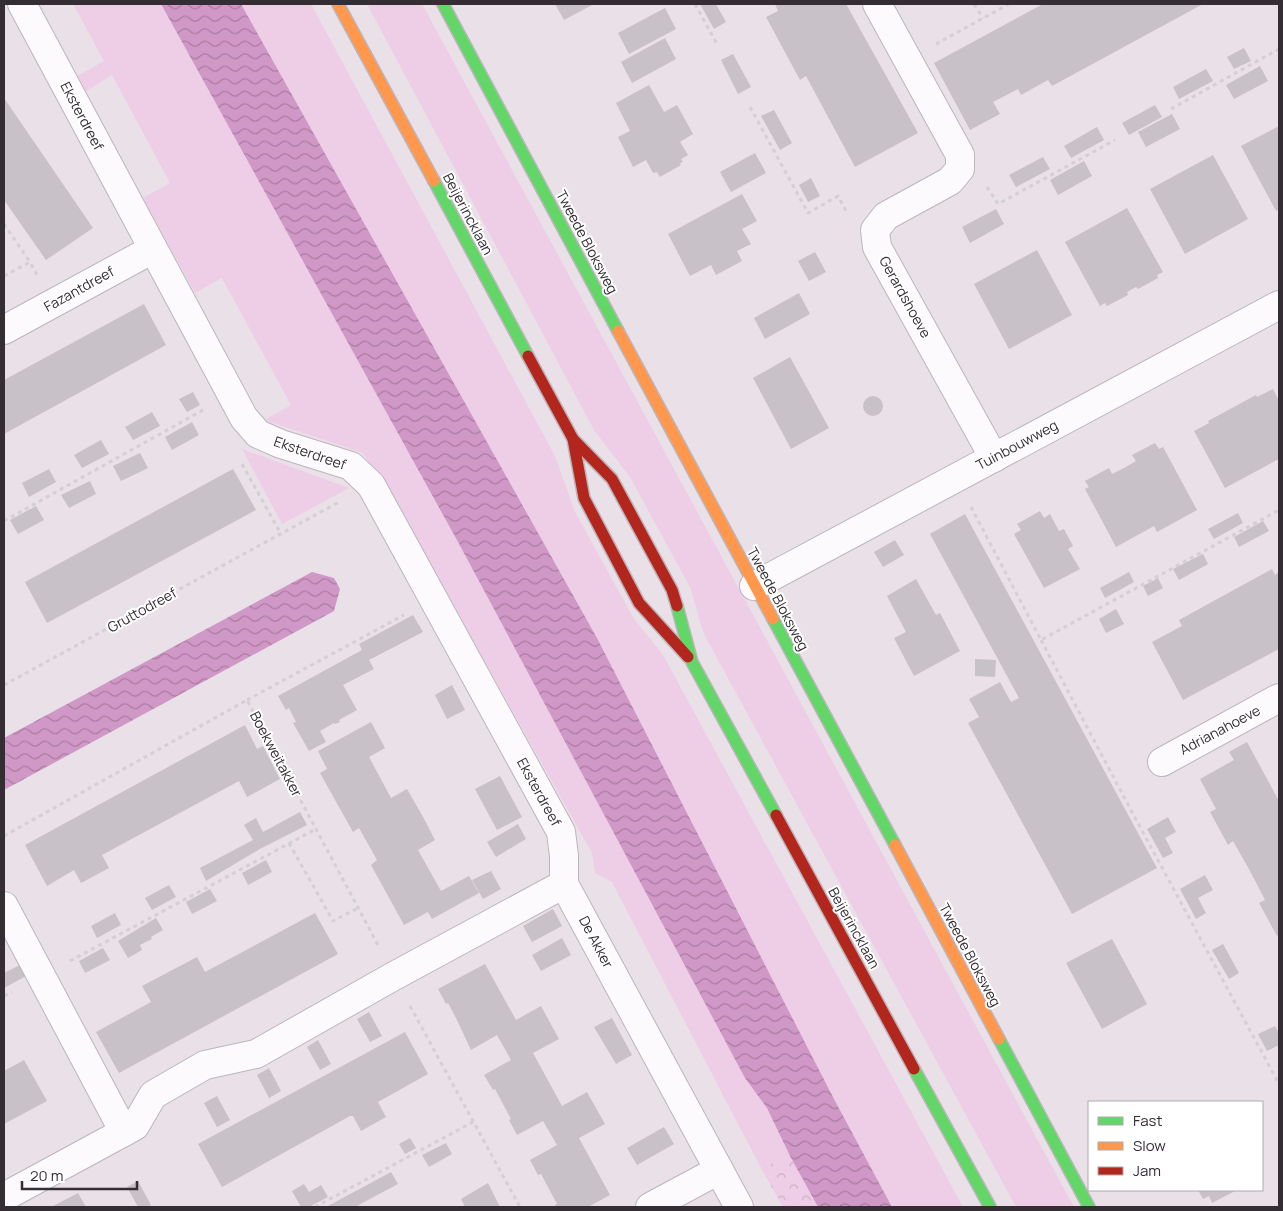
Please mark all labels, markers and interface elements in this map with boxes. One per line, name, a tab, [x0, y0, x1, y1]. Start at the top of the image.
street label: Eksterdreef	[56, 78, 108, 153]
street label: Beijerincklaan	[439, 170, 498, 258]
street label: Tweede Bloksweg	[552, 187, 623, 297]
street label: Gerardshoeve	[875, 253, 936, 341]
street label: Fazantdreef	[40, 261, 117, 316]
street label: Tuinbouwweg	[973, 415, 1061, 474]
street label: Eksterdreef	[272, 431, 349, 474]
street label: Tweede Bloksweg	[743, 544, 814, 654]
street label: Gruttodreef	[104, 583, 180, 636]
street label: Adrianahoeve	[1176, 700, 1263, 759]
street label: Boekweitakker	[246, 708, 307, 800]
street label: Eksterdreef	[513, 754, 566, 829]
street label: Beijerincklaan	[824, 884, 885, 972]
street label: Tweede Bloksweg	[935, 900, 1006, 1010]
street label: De Akker	[575, 912, 618, 971]
legend	[1088, 1101, 1263, 1191]
text: Fast	[1133, 1110, 1162, 1131]
text: Slow	[1133, 1135, 1166, 1156]
scale bar	[22, 1158, 138, 1190]
text: Jam	[1133, 1160, 1161, 1181]
text: 20 m	[30, 1165, 63, 1186]

